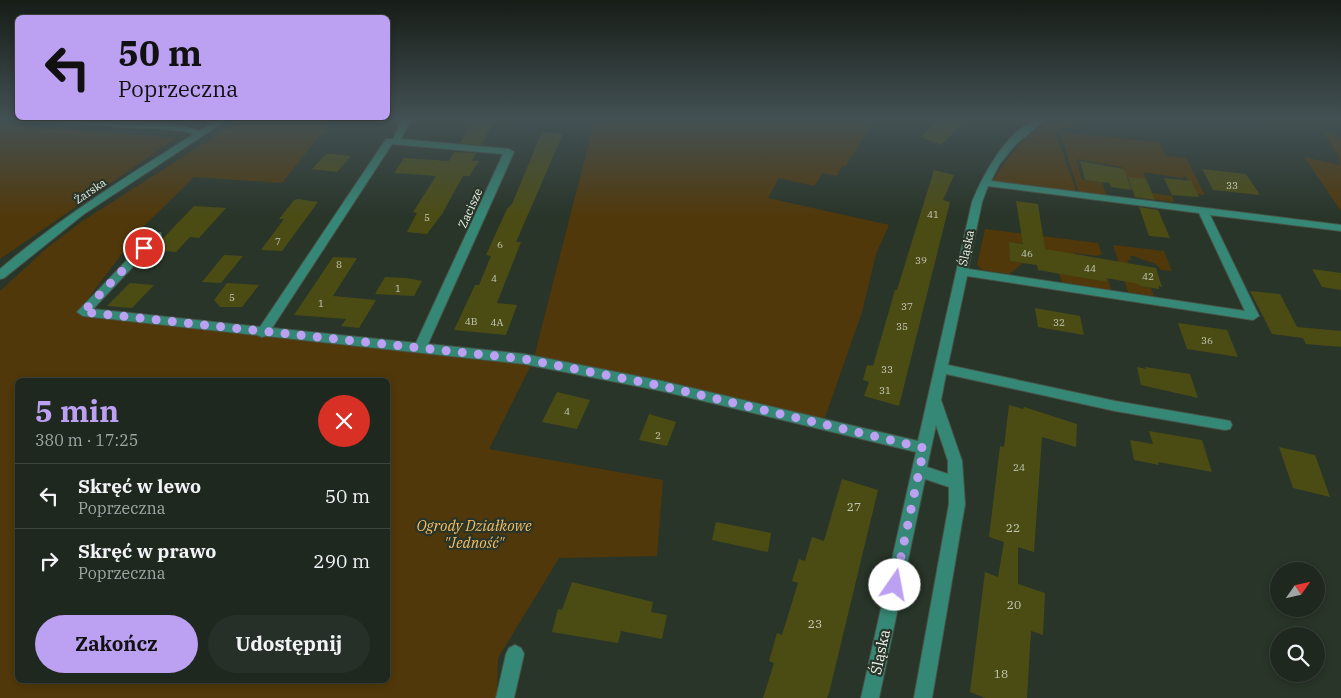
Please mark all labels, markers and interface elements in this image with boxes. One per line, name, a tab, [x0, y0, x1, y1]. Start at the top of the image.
text: 50 m	[118, 30, 202, 76]
icon: left	[35, 35, 100, 100]
text: Poprzeczna	[118, 74, 238, 103]
street label: Żarska	[71, 175, 109, 207]
house number: 33	[1226, 179, 1238, 192]
street label: Zacisze	[455, 186, 485, 230]
house number: 41	[927, 208, 939, 221]
house number: 5	[424, 211, 430, 224]
pin	[123, 227, 165, 269]
street label: Śląska	[955, 228, 977, 267]
icon: arrive	[130, 234, 158, 262]
house number: 7	[275, 235, 281, 248]
house number: 6	[497, 238, 503, 251]
house number: 46	[1021, 247, 1033, 260]
house number: 39	[915, 254, 927, 267]
house number: 8	[336, 258, 342, 271]
house number: 44	[1084, 262, 1096, 275]
house number: 42	[1142, 270, 1154, 283]
house number: 4	[491, 272, 497, 285]
house number: 1	[395, 282, 401, 295]
house number: 5	[229, 291, 235, 304]
house number: 1	[318, 297, 324, 310]
house number: 37	[901, 300, 913, 313]
house number: 4B	[465, 315, 478, 328]
house number: 4A	[491, 316, 504, 329]
house number: 32	[1053, 316, 1065, 329]
house number: 35	[896, 320, 908, 333]
house number: 36	[1201, 334, 1213, 347]
house number: 33	[881, 363, 893, 376]
house number: 31	[879, 384, 891, 397]
text: 5 min	[35, 391, 119, 430]
button: close	[318, 395, 370, 447]
house number: 4	[564, 405, 570, 418]
house number: 2	[655, 429, 661, 442]
text: 380 m · 17:25	[35, 430, 138, 450]
house number: 24	[1013, 461, 1025, 474]
text: Skręć w lewo	[78, 474, 201, 498]
icon: left	[35, 482, 63, 510]
text: 50 m	[325, 484, 370, 508]
text: Poprzeczna	[78, 498, 166, 518]
house number: 27	[847, 499, 861, 514]
park label: Ogrody Działkowe "Jedność"	[416, 516, 532, 552]
house number: 22	[1006, 520, 1020, 535]
text: Skręć w prawo	[78, 539, 216, 563]
icon: right	[35, 547, 63, 575]
text: 290 m	[313, 549, 370, 573]
position arrow	[868, 558, 920, 610]
north arrow	[1270, 562, 1325, 618]
map controls	[1270, 562, 1325, 682]
text: Poprzeczna	[78, 563, 166, 583]
house number: 20	[1007, 597, 1021, 612]
button: Zakończ	[35, 615, 198, 673]
button: Udostępnij	[208, 615, 370, 673]
house number: 23	[808, 616, 822, 631]
button: search	[1270, 627, 1325, 682]
street label: Śląska	[866, 628, 894, 676]
house number: 18	[994, 666, 1008, 681]

